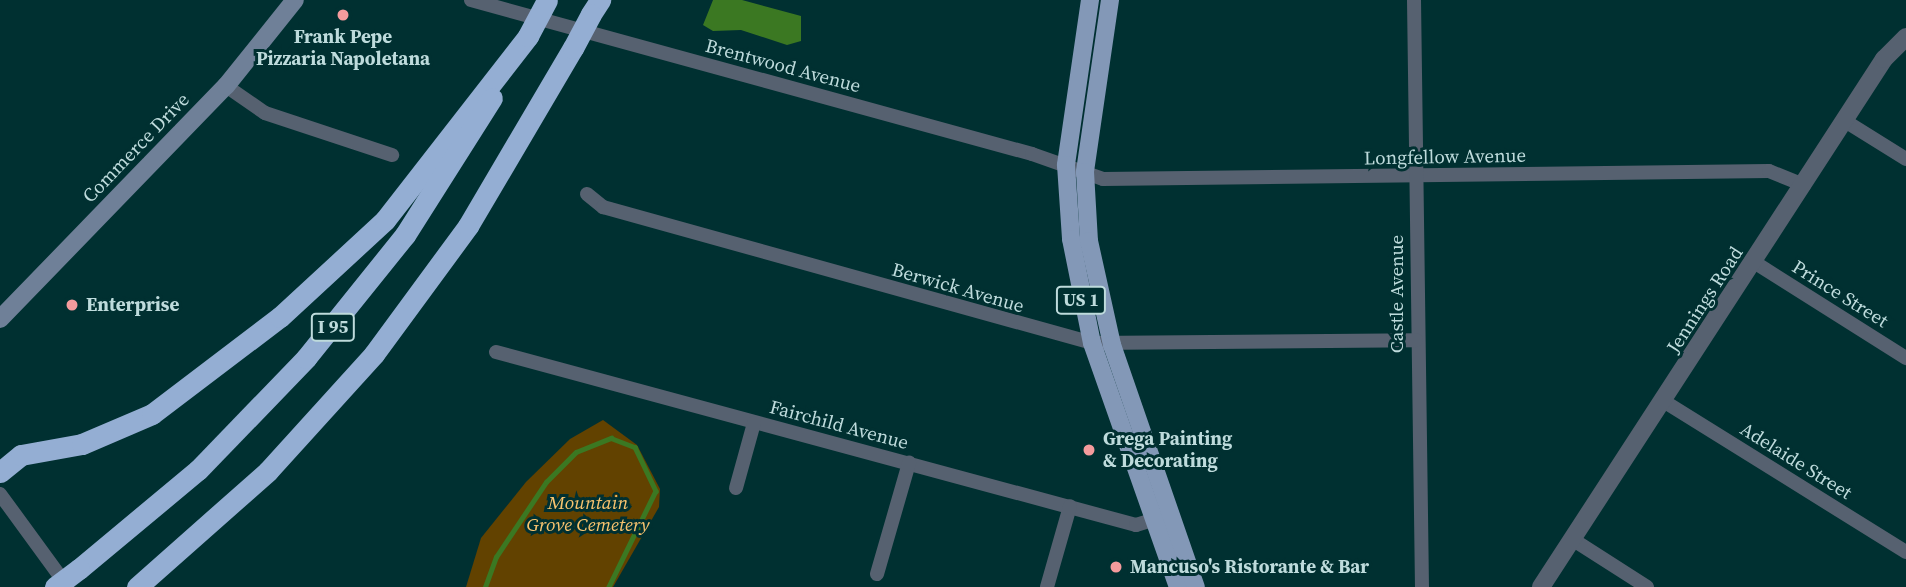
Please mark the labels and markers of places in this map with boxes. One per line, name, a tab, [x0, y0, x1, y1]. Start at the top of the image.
marker: Frank Pepe Pizzaria Napoletana	[335, 7, 351, 23]
place label: Frank Pepe Pizzaria Napoletana	[256, 26, 430, 70]
place label: Enterprise	[86, 294, 179, 316]
marker: Enterprise	[64, 297, 80, 313]
place label: Grega Painting & Decorating	[1103, 428, 1232, 472]
marker: Grega Painting & Decorating	[1081, 442, 1097, 458]
place label: Mancuso's Ristorante & Bar	[1130, 556, 1369, 578]
marker: Mancuso's Ristorante & Bar	[1108, 559, 1124, 575]

